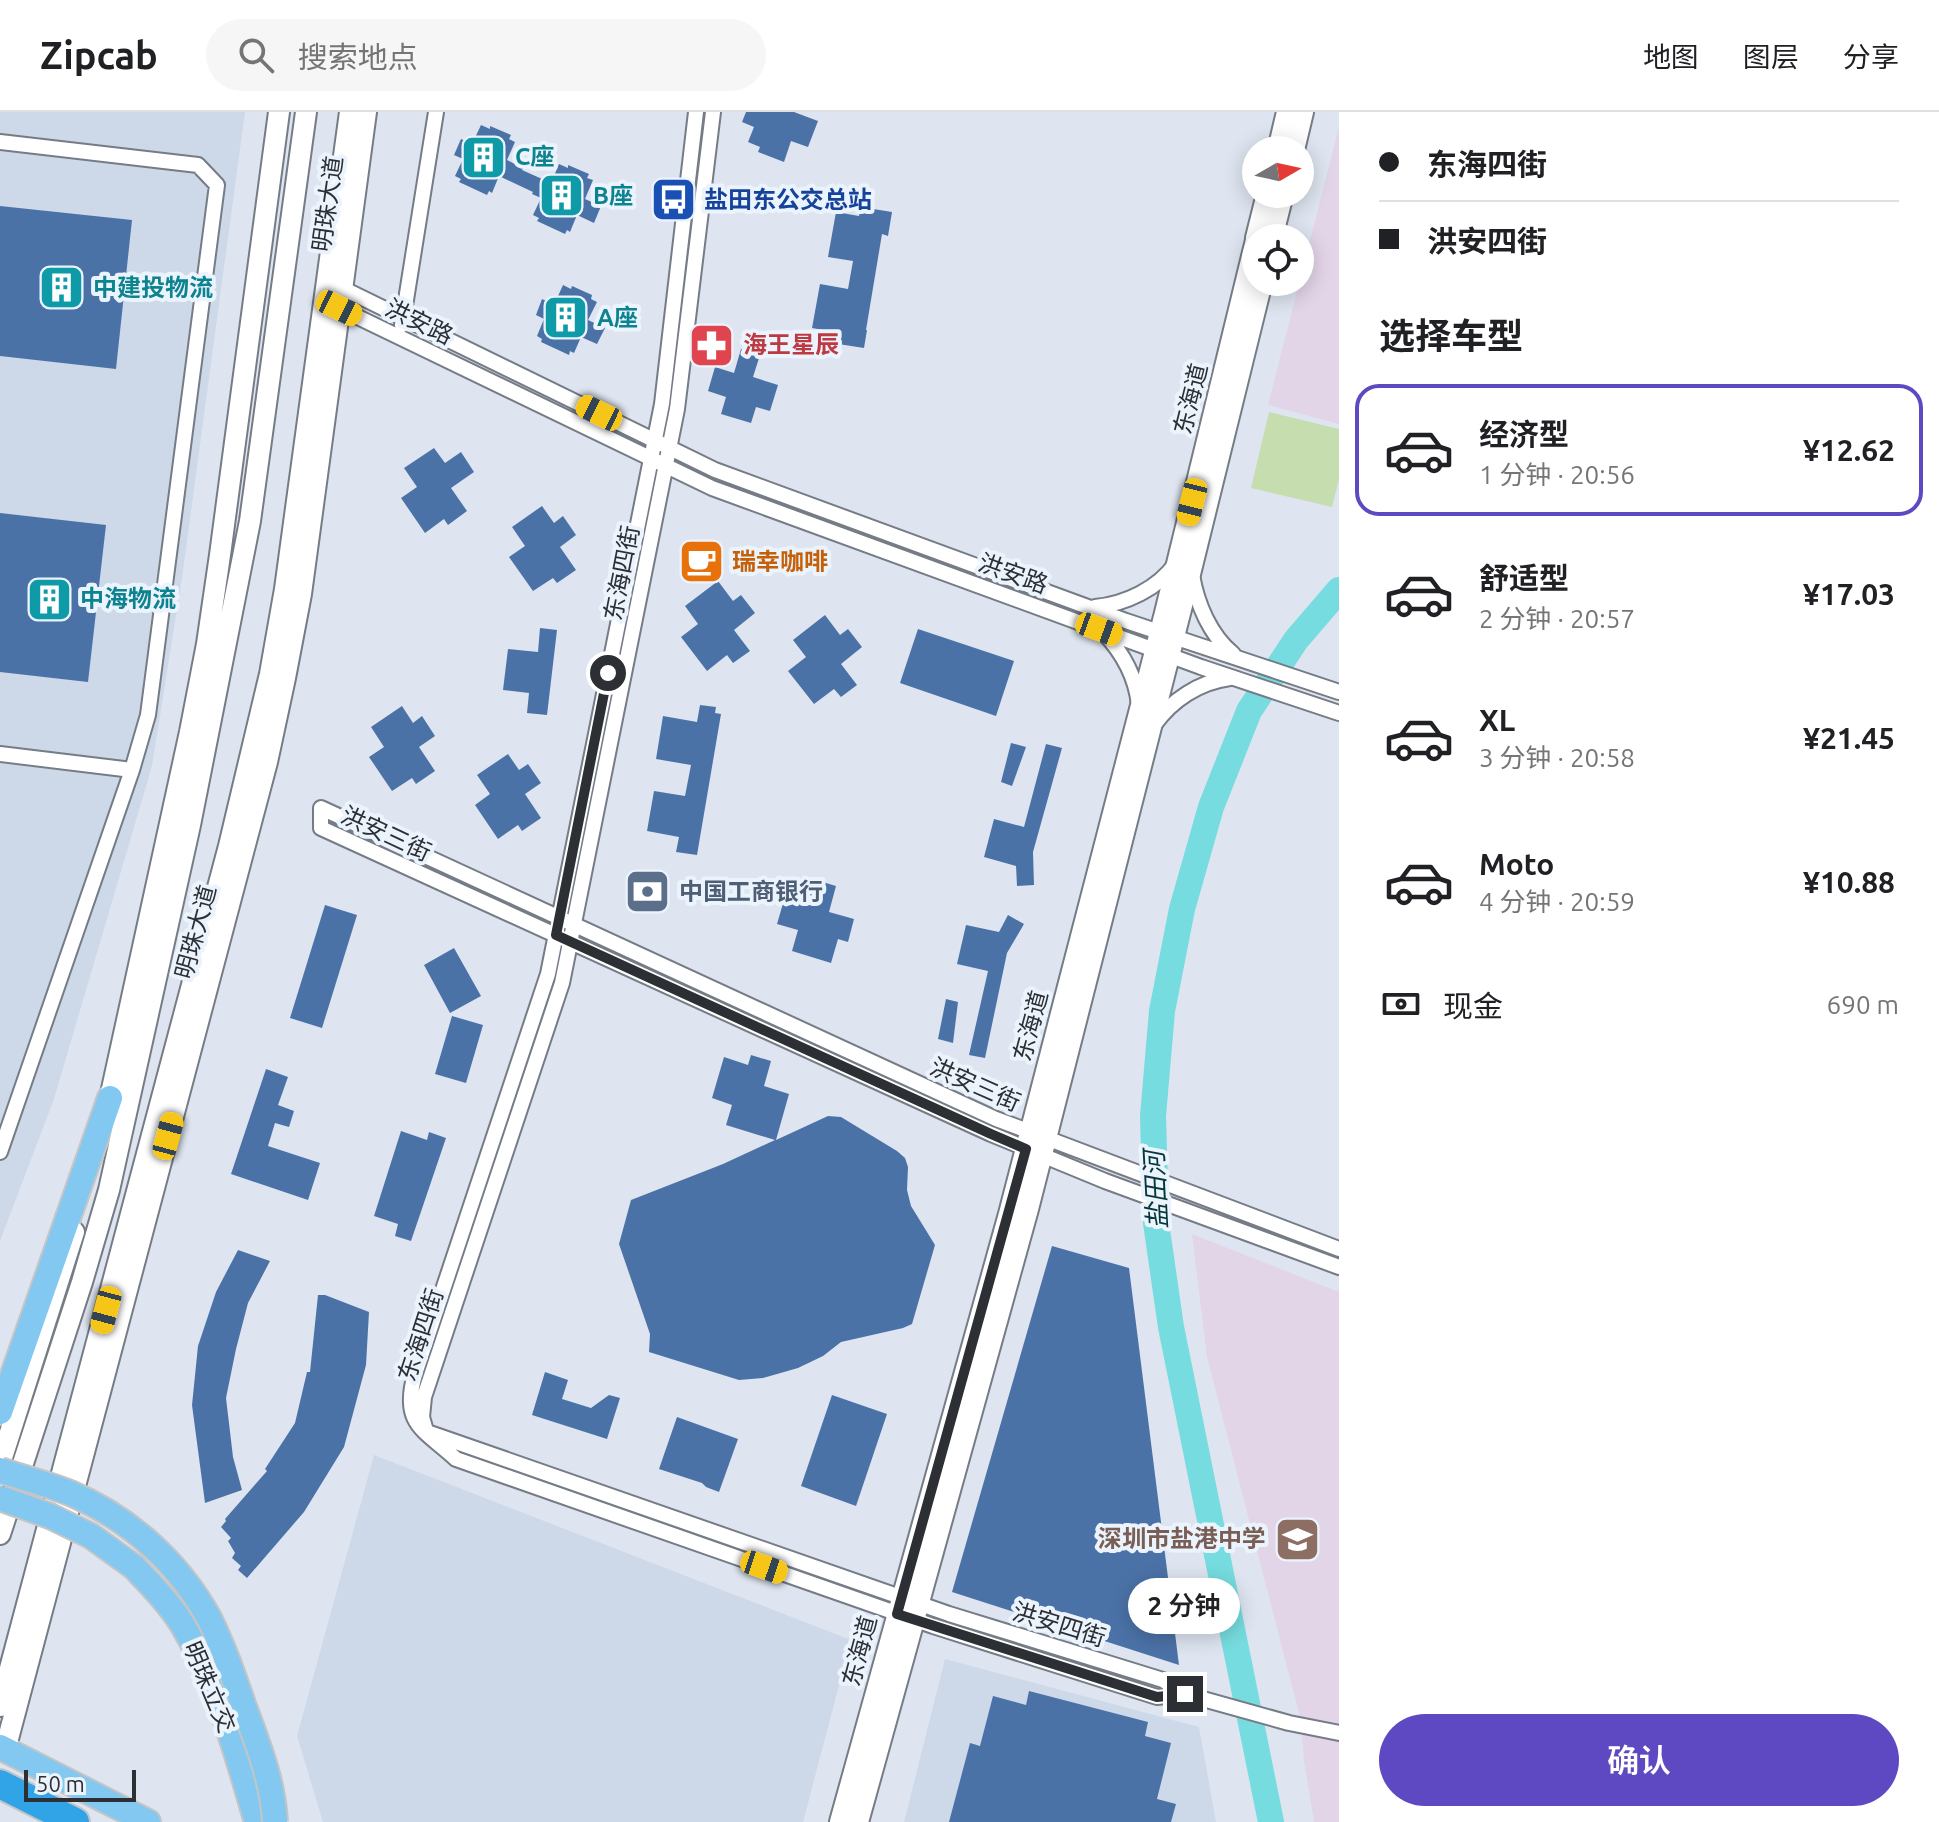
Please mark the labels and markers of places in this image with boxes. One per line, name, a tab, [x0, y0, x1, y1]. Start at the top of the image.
building icon: C座	[460, 133, 508, 181]
place label: C座	[515, 143, 554, 170]
building icon: B座	[538, 172, 586, 220]
bus stop icon: 盐田东公交总站	[649, 176, 697, 224]
place label: B座	[593, 182, 633, 209]
place label: 盐田东公交总站	[704, 186, 872, 213]
building icon: 中建投物流	[38, 264, 86, 312]
place label: 中建投物流	[93, 274, 213, 301]
building icon: A座	[542, 294, 590, 342]
place label: A座	[597, 304, 638, 331]
pharmacy icon: 海王星辰	[688, 321, 736, 369]
place label: 海王星辰	[743, 331, 839, 358]
cafe icon: 瑞幸咖啡	[677, 538, 725, 586]
place label: 瑞幸咖啡	[732, 548, 828, 575]
building icon: 中海物流	[25, 575, 73, 623]
place label: 中海物流	[80, 585, 176, 612]
bank icon: 中国工商银行	[624, 868, 672, 916]
place label: 中国工商银行	[679, 878, 823, 905]
school or university icon: 深圳市盐港中学	[1273, 1515, 1321, 1563]
place label: 深圳市盐港中学	[1098, 1525, 1266, 1552]

